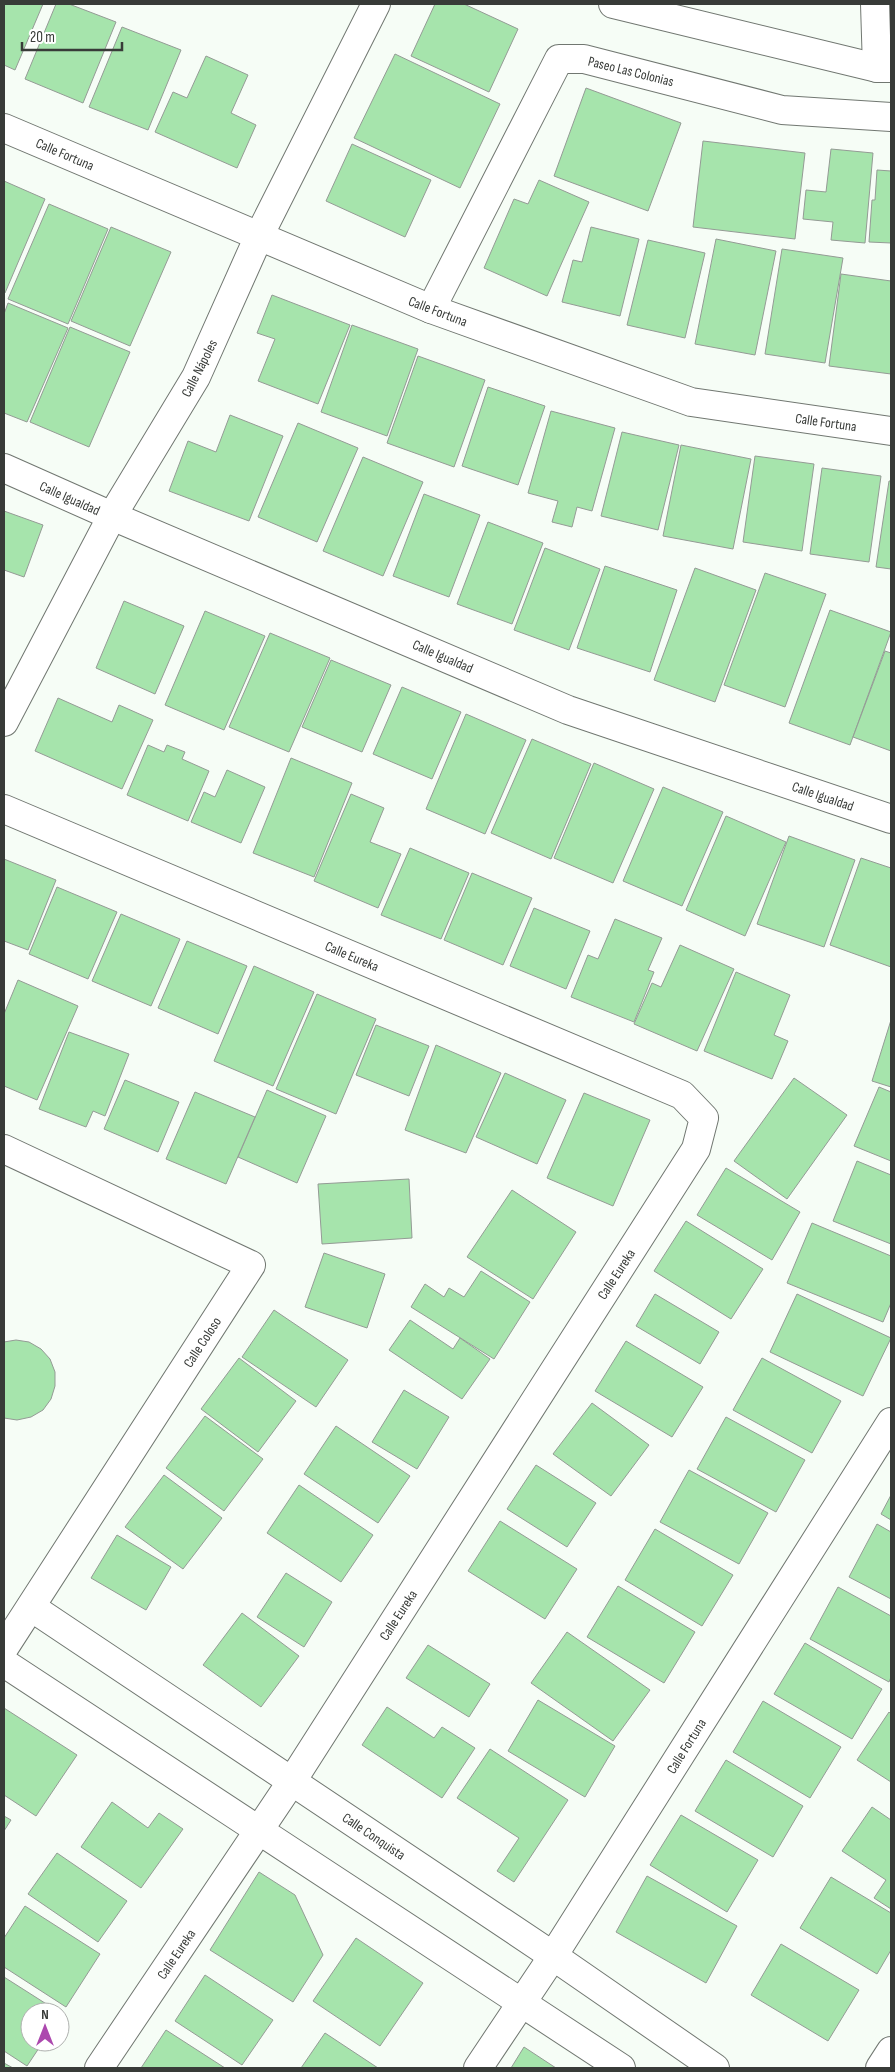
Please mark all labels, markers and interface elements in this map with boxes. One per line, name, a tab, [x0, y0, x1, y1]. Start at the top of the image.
scale bar	[22, 20, 122, 52]
text: 20 m	[30, 28, 55, 47]
street label: Paseo Las Colonias	[586, 53, 675, 90]
street label: Calle Fortuna	[33, 135, 96, 174]
street label: Calle Fortuna	[406, 292, 470, 330]
street label: Calle Nápoles	[178, 337, 221, 400]
street label: Calle Fortuna	[794, 410, 858, 435]
street label: Calle Igualdad	[37, 478, 103, 519]
street label: Calle Igualdad	[410, 636, 476, 677]
street label: Calle Igualdad	[790, 778, 856, 815]
street label: Calle Eureka	[322, 938, 381, 975]
street label: Calle Eureka	[594, 1246, 639, 1303]
street label: Calle Coloso	[180, 1314, 225, 1371]
street label: Calle Eureka	[376, 1587, 421, 1644]
street label: Calle Fortuna	[663, 1716, 710, 1777]
street label: Calle Conquista	[339, 1809, 408, 1864]
street label: Calle Eureka	[153, 1926, 199, 1983]
north arrow	[20, 2002, 70, 2052]
text: N	[41, 2006, 49, 2023]

